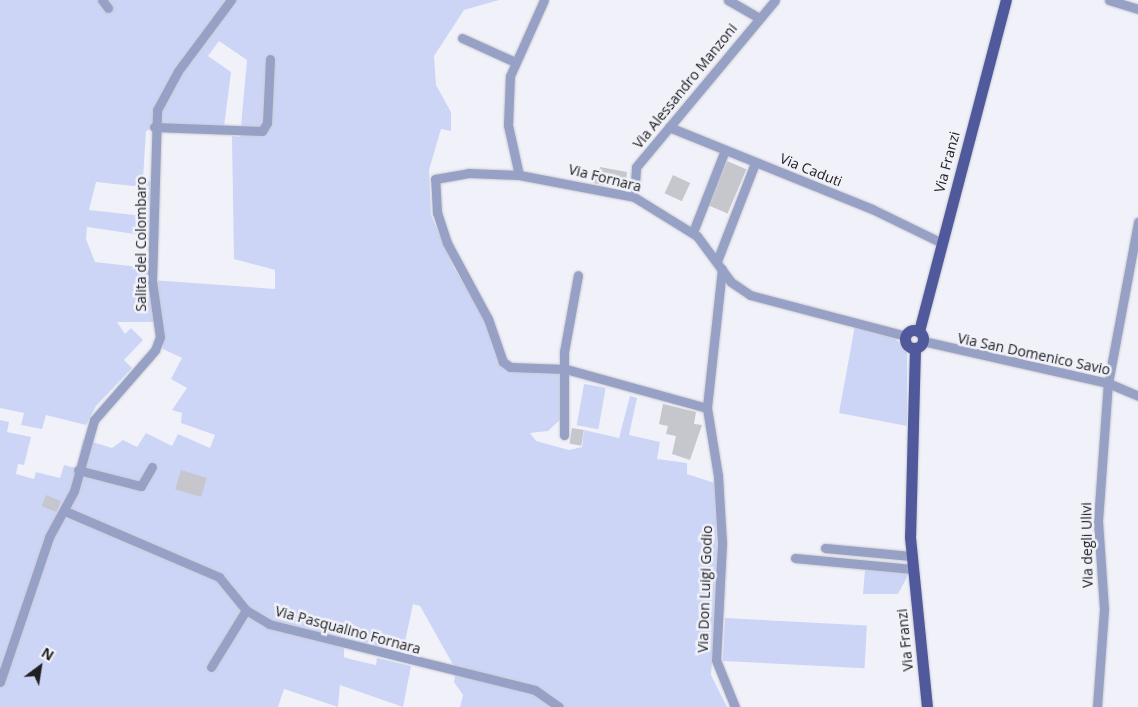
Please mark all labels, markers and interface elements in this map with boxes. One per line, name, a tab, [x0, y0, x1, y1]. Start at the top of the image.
street label: Via Alessandro Manzoni	[629, 20, 741, 152]
street label: Via Franzi	[931, 130, 963, 194]
street label: Via Caduti	[777, 150, 845, 190]
street label: Via Fornara	[567, 161, 643, 195]
street label: Salita del Colombaro	[133, 176, 149, 312]
street label: Via San Domenico Savio	[956, 330, 1112, 378]
street label: Via degli Ulivi	[1078, 502, 1096, 588]
street label: Via Don Luigi Godio	[694, 525, 716, 653]
street label: Via Pasqualino Fornara	[273, 602, 423, 658]
street label: Via Franzi	[893, 608, 917, 672]
north arrow	[15, 642, 65, 692]
text: N	[38, 643, 58, 665]

